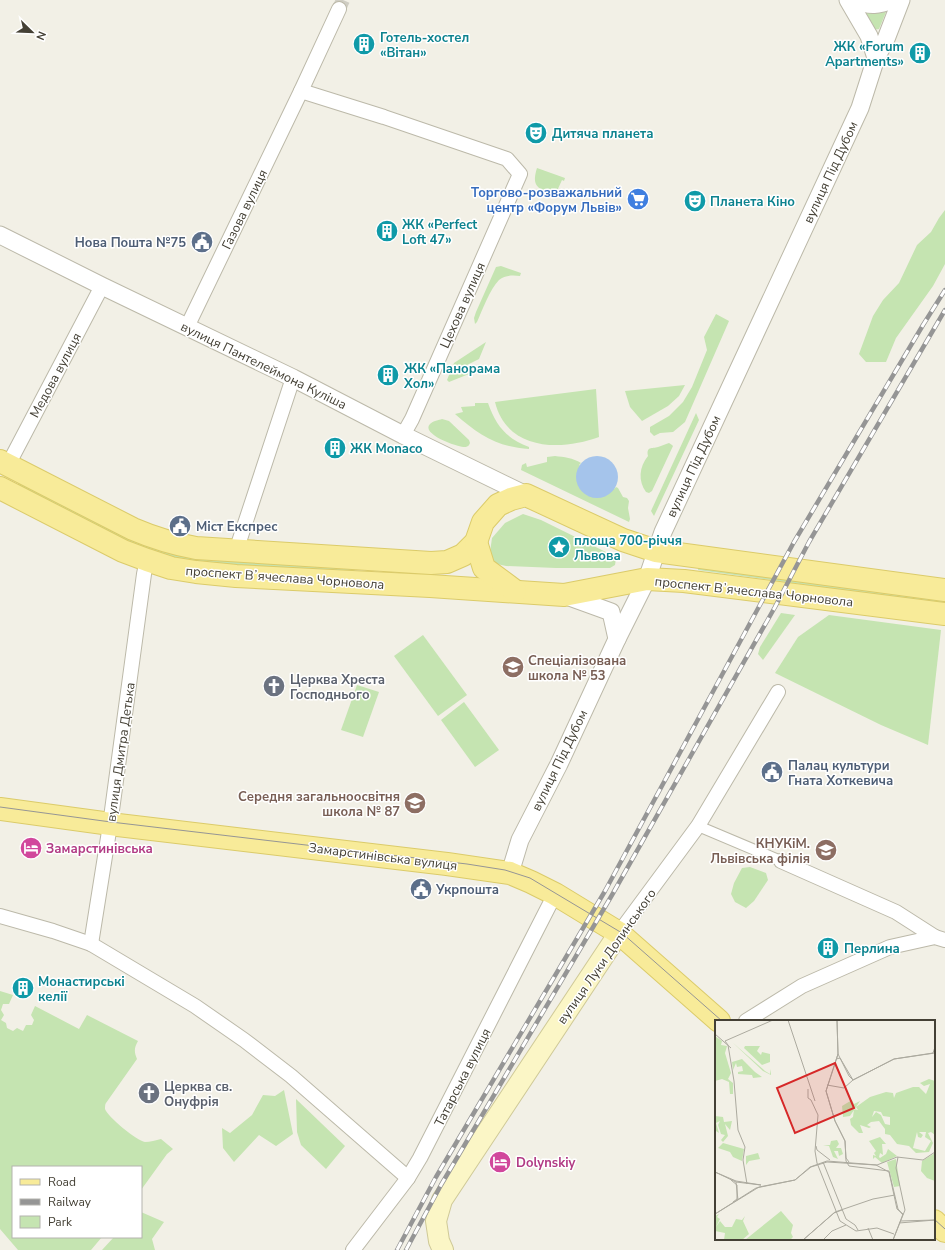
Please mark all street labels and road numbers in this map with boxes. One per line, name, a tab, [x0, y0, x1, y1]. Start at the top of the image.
street label: вулиця Під Дубом	[799, 118, 862, 226]
street label: Газова вулиця	[218, 166, 272, 252]
street label: Цехова вулиця	[436, 260, 490, 351]
street label: вулиця Пантелеймона Куліша	[178, 318, 349, 414]
street label: Медова вулиця	[26, 330, 86, 421]
street label: вулиця Під Дубом	[662, 412, 725, 520]
street label: проспект Вʼячеслава Чорновола	[185, 562, 385, 594]
street label: проспект Вʼячеслава Чорновола	[654, 573, 854, 611]
street label: вулиця Дмитра Детька	[102, 681, 140, 823]
street label: вулиця Під Дубом	[528, 707, 592, 814]
street label: Замарстинівська вулиця	[307, 839, 458, 875]
street label: вулиця Луки Долинського	[553, 885, 660, 1028]
street label: Татарська вулиця	[430, 1025, 495, 1130]

